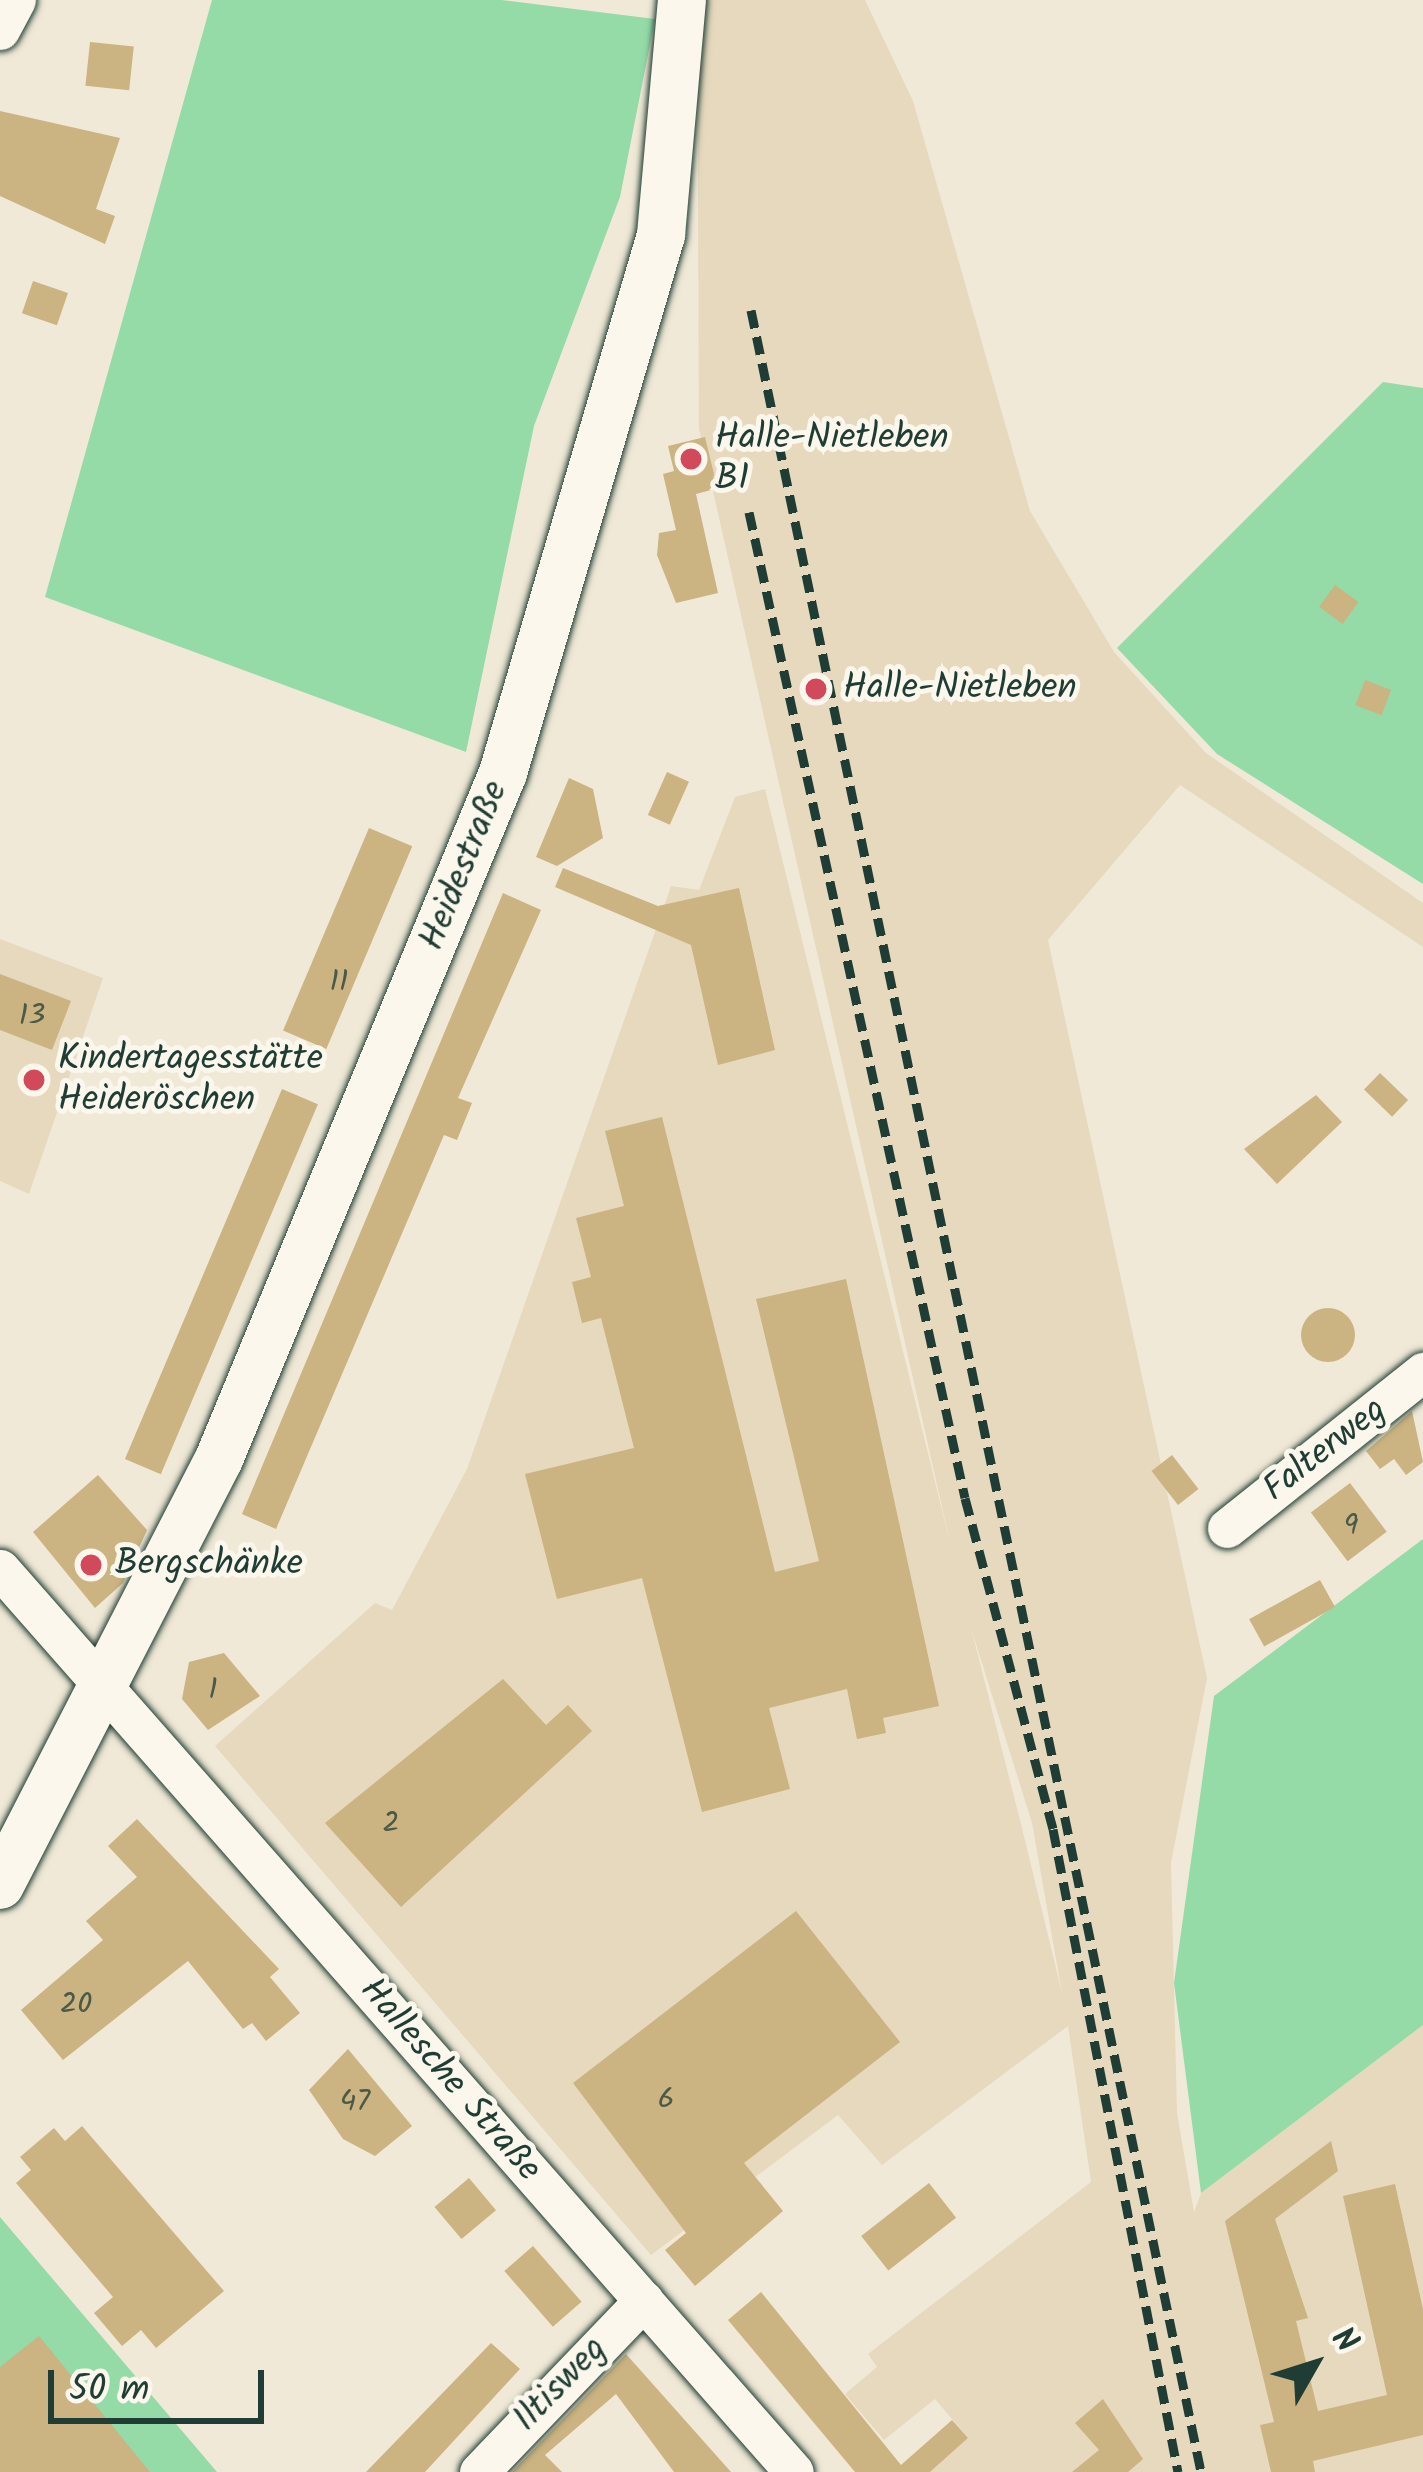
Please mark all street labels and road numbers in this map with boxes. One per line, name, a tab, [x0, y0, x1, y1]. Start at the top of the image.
street label: Heidestraße	[412, 775, 518, 957]
street label: Falterweg	[1255, 1389, 1395, 1511]
street label: Hallesche Straße	[350, 1970, 550, 2190]
street label: Iltisweg	[505, 2329, 617, 2441]

